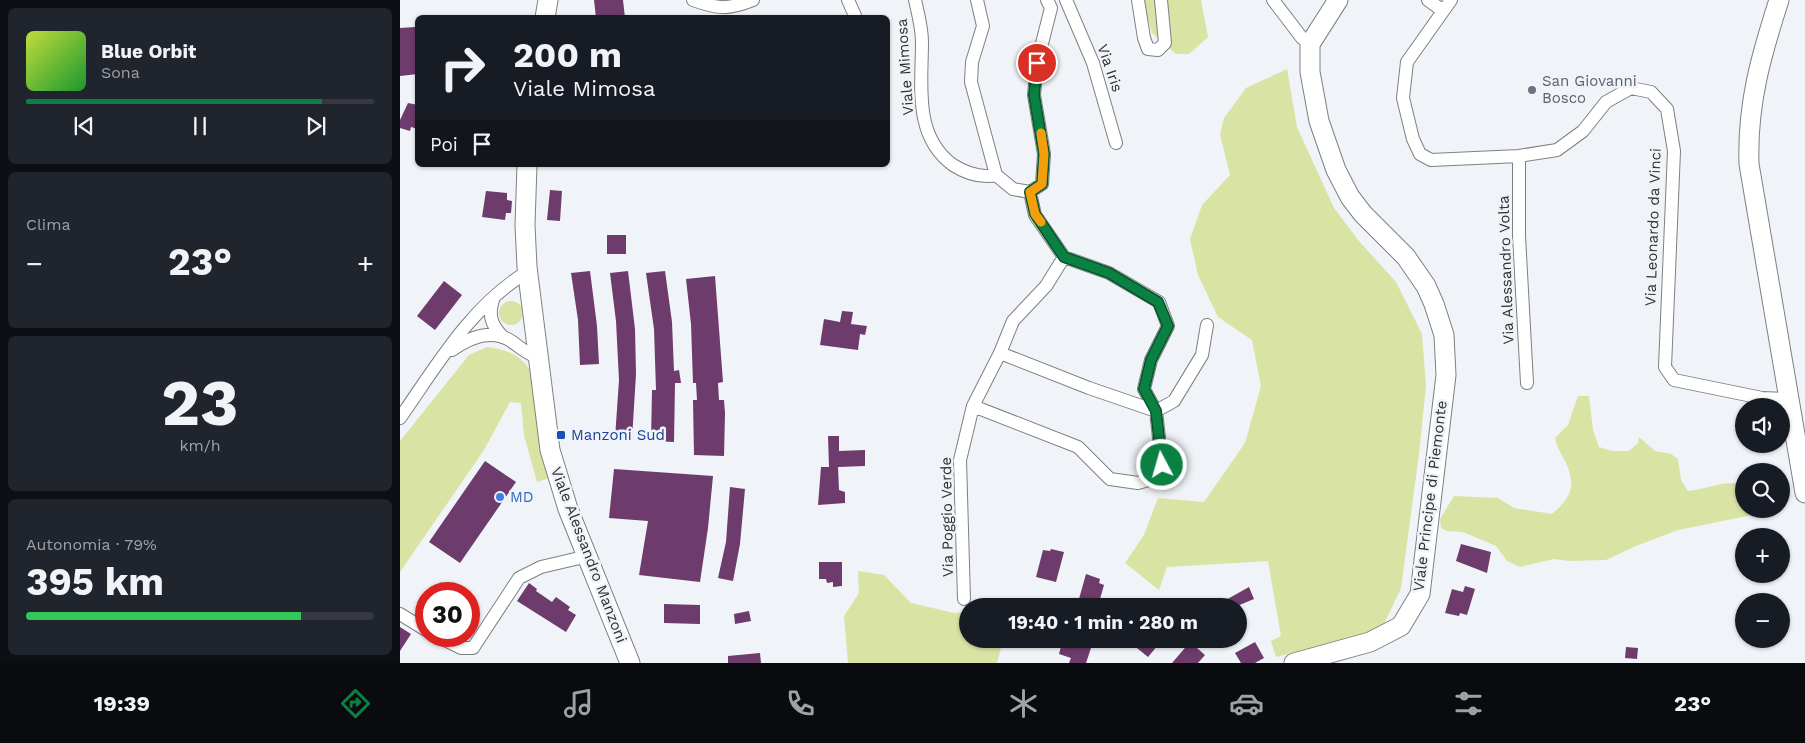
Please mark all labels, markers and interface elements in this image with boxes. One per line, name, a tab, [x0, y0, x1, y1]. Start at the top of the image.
street label: Viale Mimosa	[893, 17, 917, 116]
text: 200 m	[513, 34, 622, 76]
icon: right	[430, 35, 495, 100]
text: Blue Orbit	[101, 40, 196, 63]
pin	[1016, 42, 1058, 84]
street label: Via Iris	[1093, 42, 1127, 94]
icon: arrive	[1023, 49, 1051, 77]
text: Sona	[101, 63, 140, 82]
place label: San Giovanni Bosco	[1542, 72, 1637, 107]
text: Viale Mimosa	[513, 76, 655, 101]
marker: San Giovanni Bosco	[1526, 84, 1538, 96]
icon: previous	[70, 112, 98, 140]
icon: pause	[186, 112, 214, 140]
icon: next	[302, 112, 330, 140]
icon: arrive	[468, 130, 496, 158]
text: Poi	[430, 133, 458, 156]
street label: Via Leonardo da Vinci	[1641, 148, 1665, 306]
street label: Via Alessandro Volta	[1494, 195, 1518, 345]
text: Clima	[26, 215, 70, 234]
text: 23°	[168, 240, 232, 284]
text: −	[26, 247, 43, 280]
text: +	[357, 247, 374, 280]
text: 23	[161, 365, 239, 441]
map controls	[1735, 398, 1790, 648]
button: sound	[1735, 398, 1790, 453]
street label: Viale Principe di Piemonte	[1409, 399, 1451, 593]
place label: Manzoni Sud	[571, 426, 665, 444]
marker: Manzoni Sud	[555, 429, 567, 441]
text: km/h	[179, 436, 221, 455]
position arrow	[1135, 438, 1187, 490]
street label: Via Poggio Verde	[937, 457, 957, 577]
button: search	[1735, 463, 1790, 518]
street label: Viale Alessandro Manzoni	[547, 465, 631, 645]
place label: MD	[510, 488, 534, 506]
marker: MD	[494, 491, 506, 503]
button: +	[1735, 528, 1790, 583]
text: Autonomia · 79%	[26, 535, 157, 554]
text: 395 km	[26, 560, 164, 604]
speed limit sign: 30	[415, 582, 480, 647]
button: −	[1735, 593, 1790, 648]
text: 19:40 · 1 min · 280 m	[1008, 611, 1198, 634]
icon: directions	[338, 686, 373, 721]
icon: music	[561, 686, 596, 721]
icon: phone	[783, 686, 818, 721]
icon: climate	[1006, 686, 1041, 721]
icon: car	[1229, 686, 1264, 721]
icon: filters	[1451, 686, 1486, 721]
text: 19:39	[94, 691, 150, 716]
text: 23°	[1674, 691, 1711, 716]

